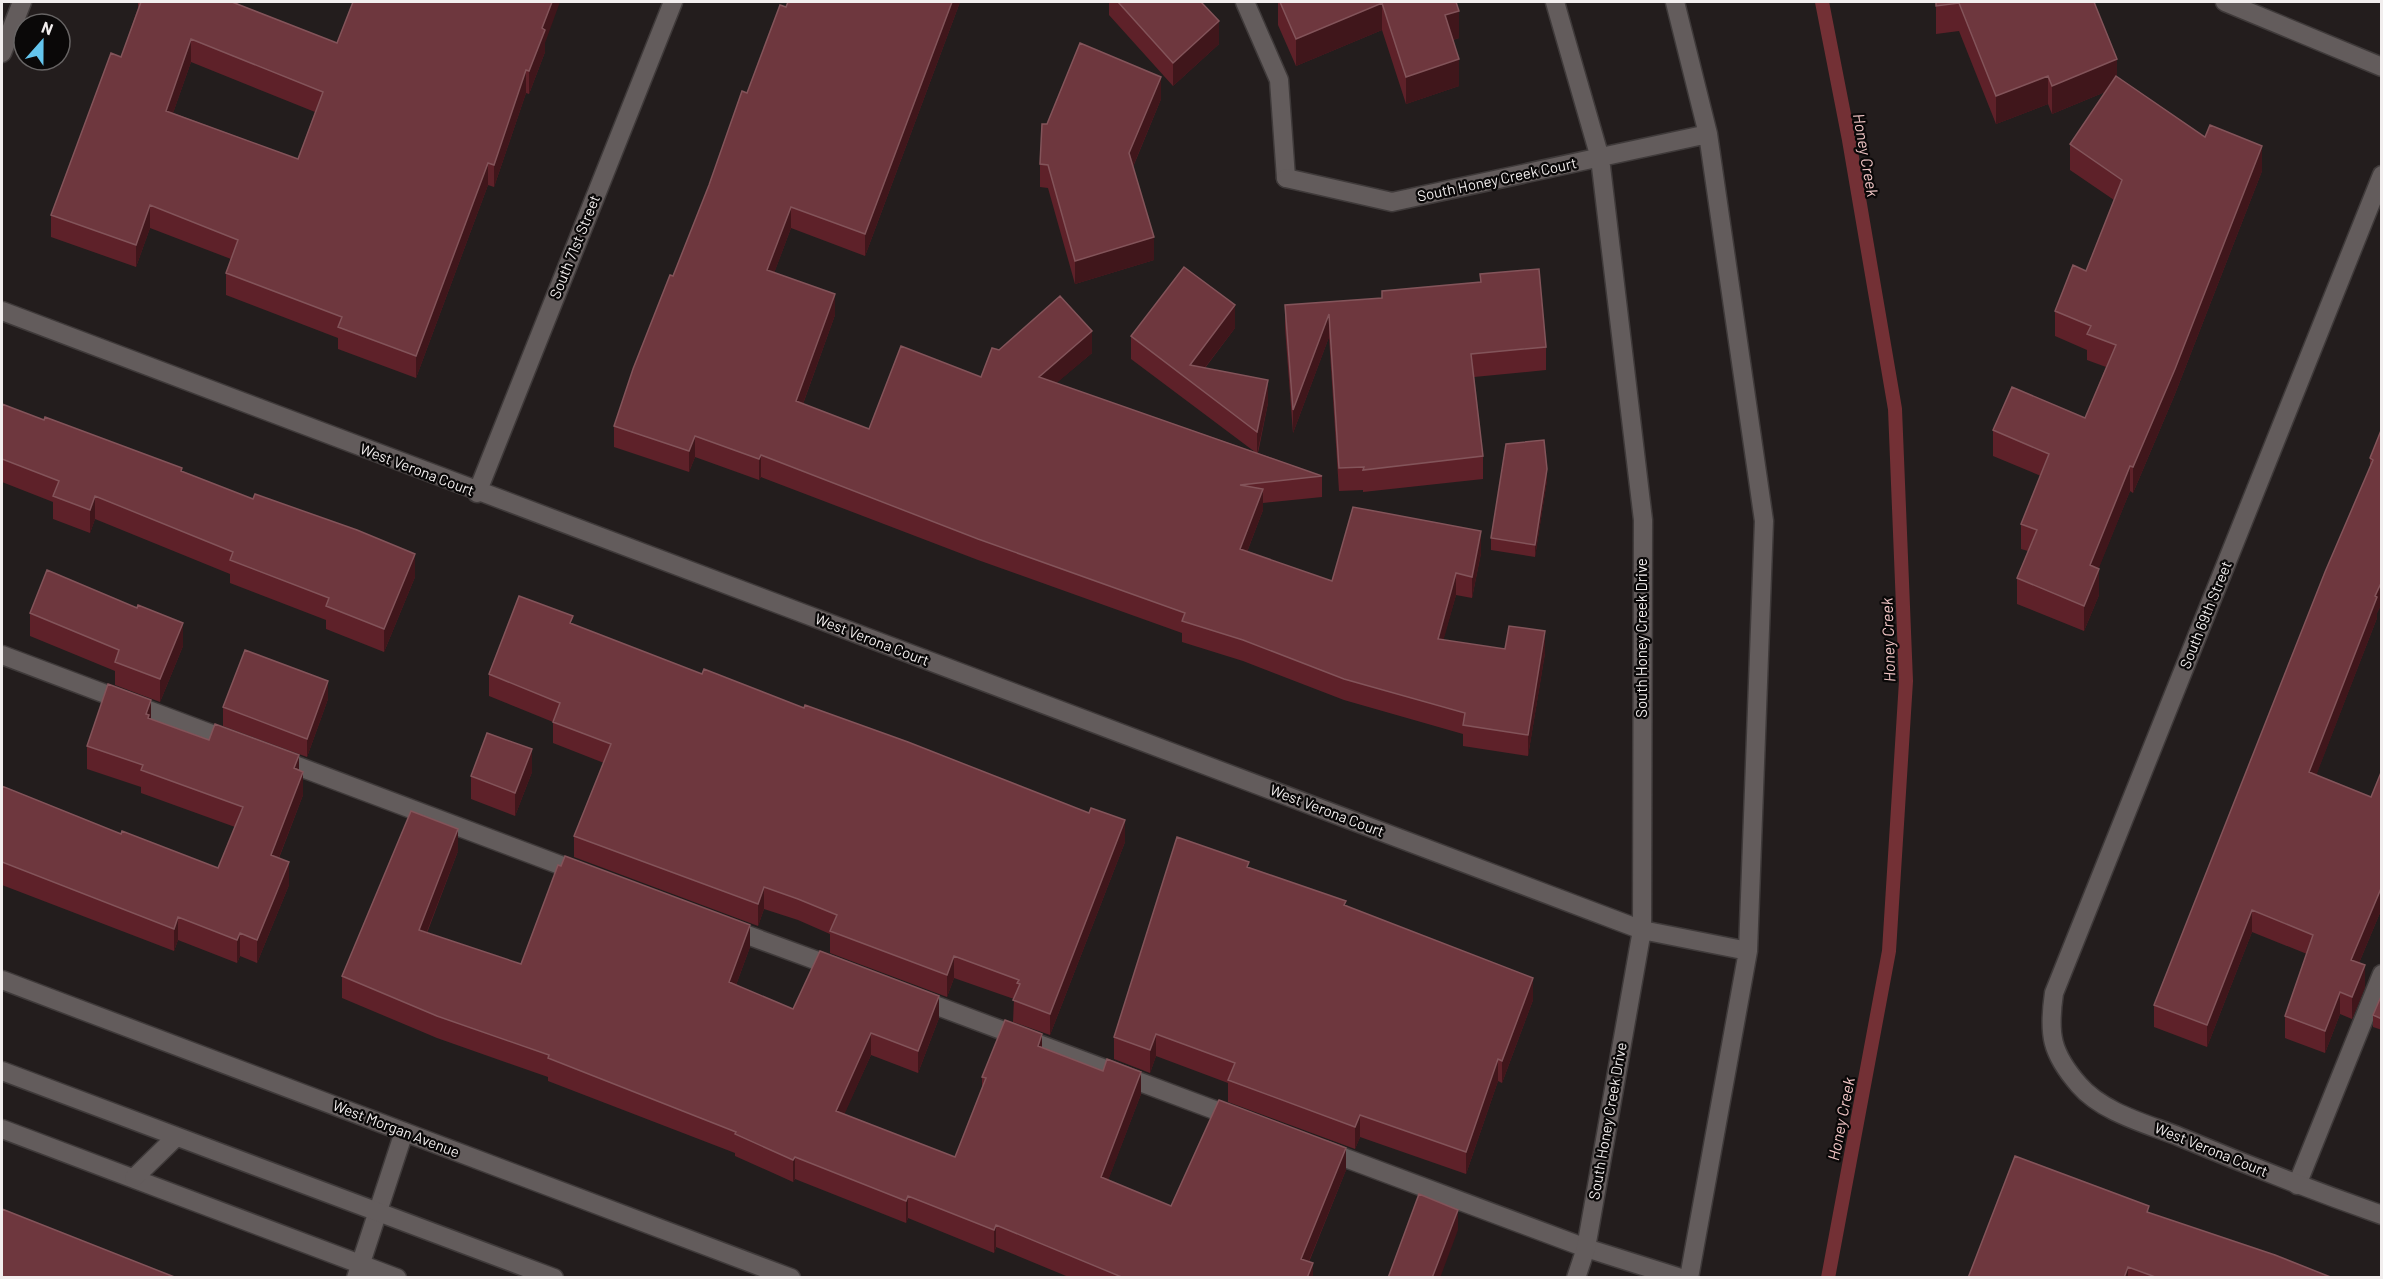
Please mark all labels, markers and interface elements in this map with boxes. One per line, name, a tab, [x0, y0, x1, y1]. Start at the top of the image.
north arrow	[12, 12, 72, 72]
text: N	[39, 17, 56, 38]
water label: Honey Creek	[1850, 112, 1883, 198]
street label: South Honey Creek Court	[1415, 153, 1578, 205]
street label: South 71st Street	[545, 192, 603, 301]
street label: West Verona Court	[358, 439, 477, 499]
street label: South Honey Creek Drive	[1632, 558, 1650, 718]
street label: South 69th Street	[2175, 558, 2235, 671]
water label: Honey Creek	[1877, 597, 1898, 683]
street label: West Verona Court	[813, 609, 932, 669]
street label: West Verona Court	[1268, 780, 1387, 840]
street label: South Honey Creek Drive	[1584, 1041, 1630, 1201]
water label: Honey Creek	[1823, 1075, 1858, 1162]
street label: West Morgan Avenue	[330, 1096, 462, 1161]
street label: West Verona Court	[2152, 1118, 2271, 1180]

